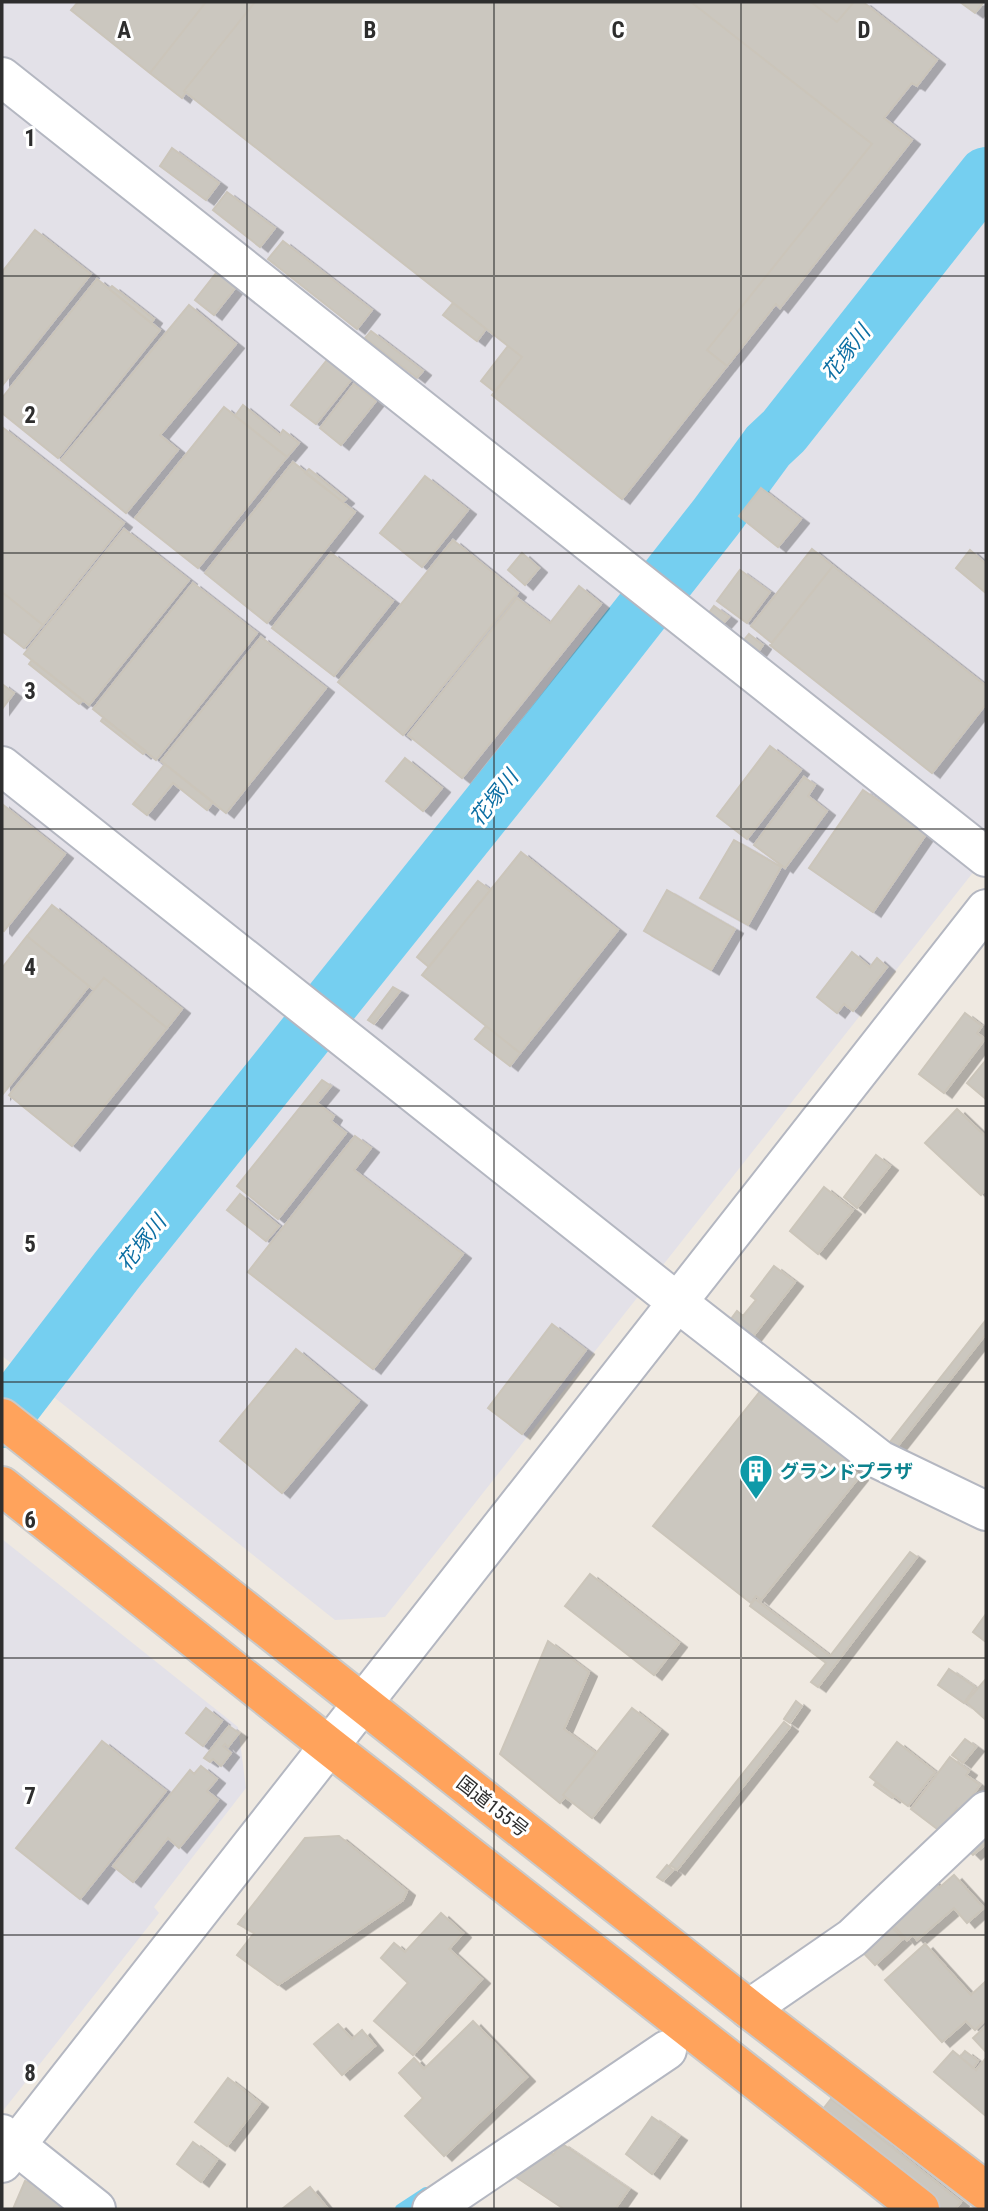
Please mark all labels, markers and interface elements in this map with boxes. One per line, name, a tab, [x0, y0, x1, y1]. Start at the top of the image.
text: A	[117, 17, 131, 44]
text: B	[364, 17, 376, 44]
text: C	[611, 17, 625, 44]
text: D	[858, 17, 871, 44]
text: 1	[24, 125, 36, 152]
water label: 花塚川	[817, 319, 876, 385]
text: 2	[24, 402, 36, 429]
text: 3	[24, 678, 36, 705]
water label: 花塚川	[465, 764, 524, 830]
text: 4	[24, 954, 36, 981]
water label: 花塚川	[113, 1209, 172, 1275]
text: 5	[24, 1231, 36, 1258]
building icon: グランドプラザ	[737, 1452, 775, 1501]
place label: グランドプラザ	[780, 1460, 913, 1483]
text: 6	[24, 1507, 36, 1534]
street label: 国道155号	[452, 1771, 533, 1842]
text: 7	[24, 1783, 36, 1810]
text: 8	[24, 2060, 36, 2087]

